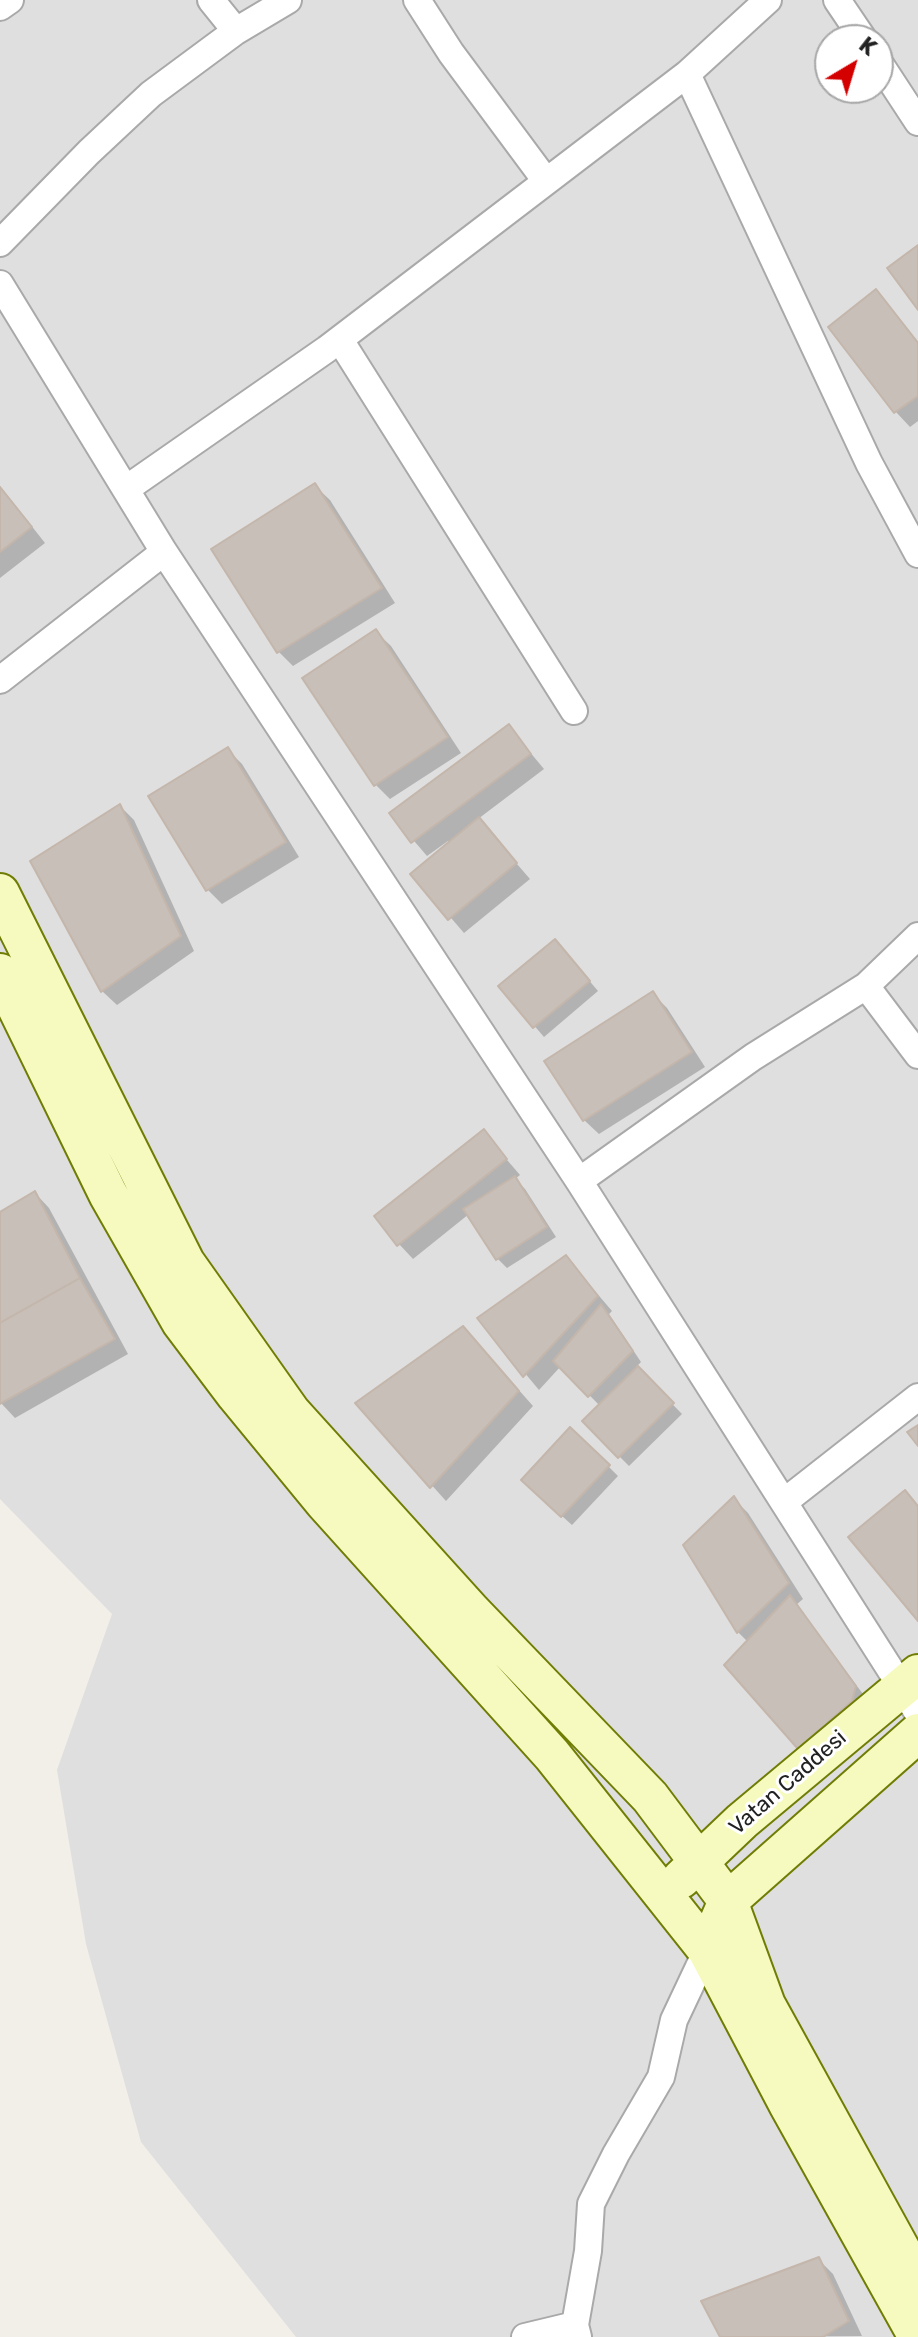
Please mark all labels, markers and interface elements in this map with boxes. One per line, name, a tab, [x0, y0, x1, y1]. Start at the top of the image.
north arrow	[814, 24, 894, 104]
text: K	[854, 31, 882, 61]
street label: Vatan Caddesi	[724, 1725, 852, 1841]

